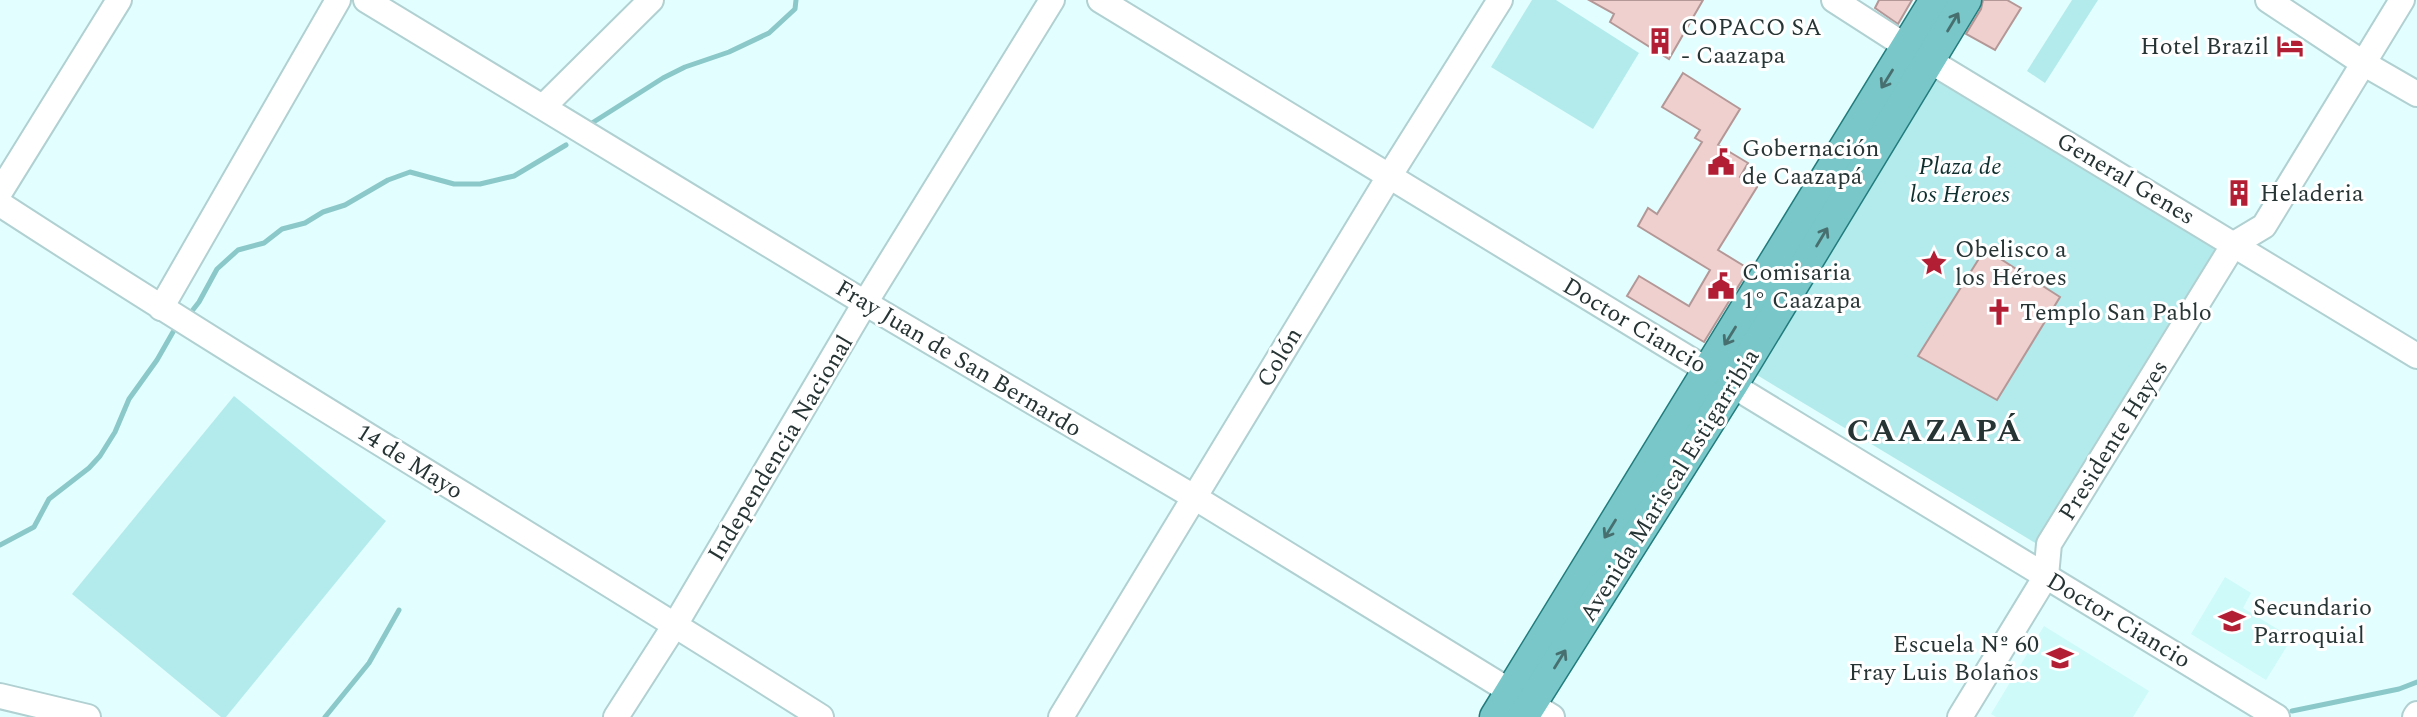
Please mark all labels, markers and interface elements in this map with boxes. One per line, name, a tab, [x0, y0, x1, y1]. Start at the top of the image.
place label: COPACO SA - Caazapa	[1681, 10, 1822, 74]
one-way arrow	[1947, 12, 1961, 32]
building icon: COPACO SA - Caazapa	[1645, 26, 1675, 56]
place label: Hotel Brazil	[2140, 29, 2269, 65]
hotel icon: Hotel Brazil	[2275, 31, 2305, 61]
one-way arrow	[1880, 69, 1894, 89]
street label: General Genes	[2049, 123, 2202, 234]
place label: Gobernación de Caazapá	[1742, 131, 1880, 195]
public building icon: Gobernación de Caazapá	[1706, 147, 1736, 177]
park label: Plaza de los Heroes	[1910, 149, 2011, 213]
place label: Heladeria	[2260, 176, 2364, 212]
building icon: Heladeria	[2224, 178, 2254, 208]
one-way arrow	[1816, 228, 1830, 248]
place label: Obelisco a los Héroes	[1955, 232, 2067, 296]
place icon: Obelisco a los Héroes	[1919, 248, 1949, 278]
place label: Comisaria 1° Caazapa	[1742, 255, 1862, 319]
street label: Doctor Ciancio	[1555, 269, 1714, 383]
street label: Fray Juan de San Bernardo	[828, 271, 1089, 447]
public building icon: Comisaria 1° Caazapa	[1706, 271, 1736, 301]
place label: Templo San Pablo	[2020, 295, 2212, 331]
church icon: Templo San Pablo	[1984, 297, 2014, 327]
street label: Colón	[1248, 321, 1312, 394]
one-way arrow	[1722, 325, 1736, 345]
street label: Independencia Nacional	[699, 328, 863, 569]
street label: Avenida Mariscal Estigarribia	[1571, 341, 1769, 629]
street label: Presidente Hayes	[2050, 353, 2178, 528]
district label: CAAZAPÁ	[1847, 407, 2023, 456]
street label: 14 de Mayo	[349, 415, 470, 509]
one-way arrow	[1603, 519, 1617, 539]
street label: Doctor Ciancio	[2039, 564, 2198, 678]
place label: Secundario Parroquial	[2253, 590, 2372, 654]
school or university icon: Secundario Parroquial	[2217, 606, 2247, 636]
place label: Escuela Nº 60 Fray Luis Bolaños	[1848, 627, 2039, 691]
school or university icon: Escuela Nº 60 Fray Luis Bolaños	[2045, 643, 2075, 673]
one-way arrow	[1553, 650, 1567, 670]

